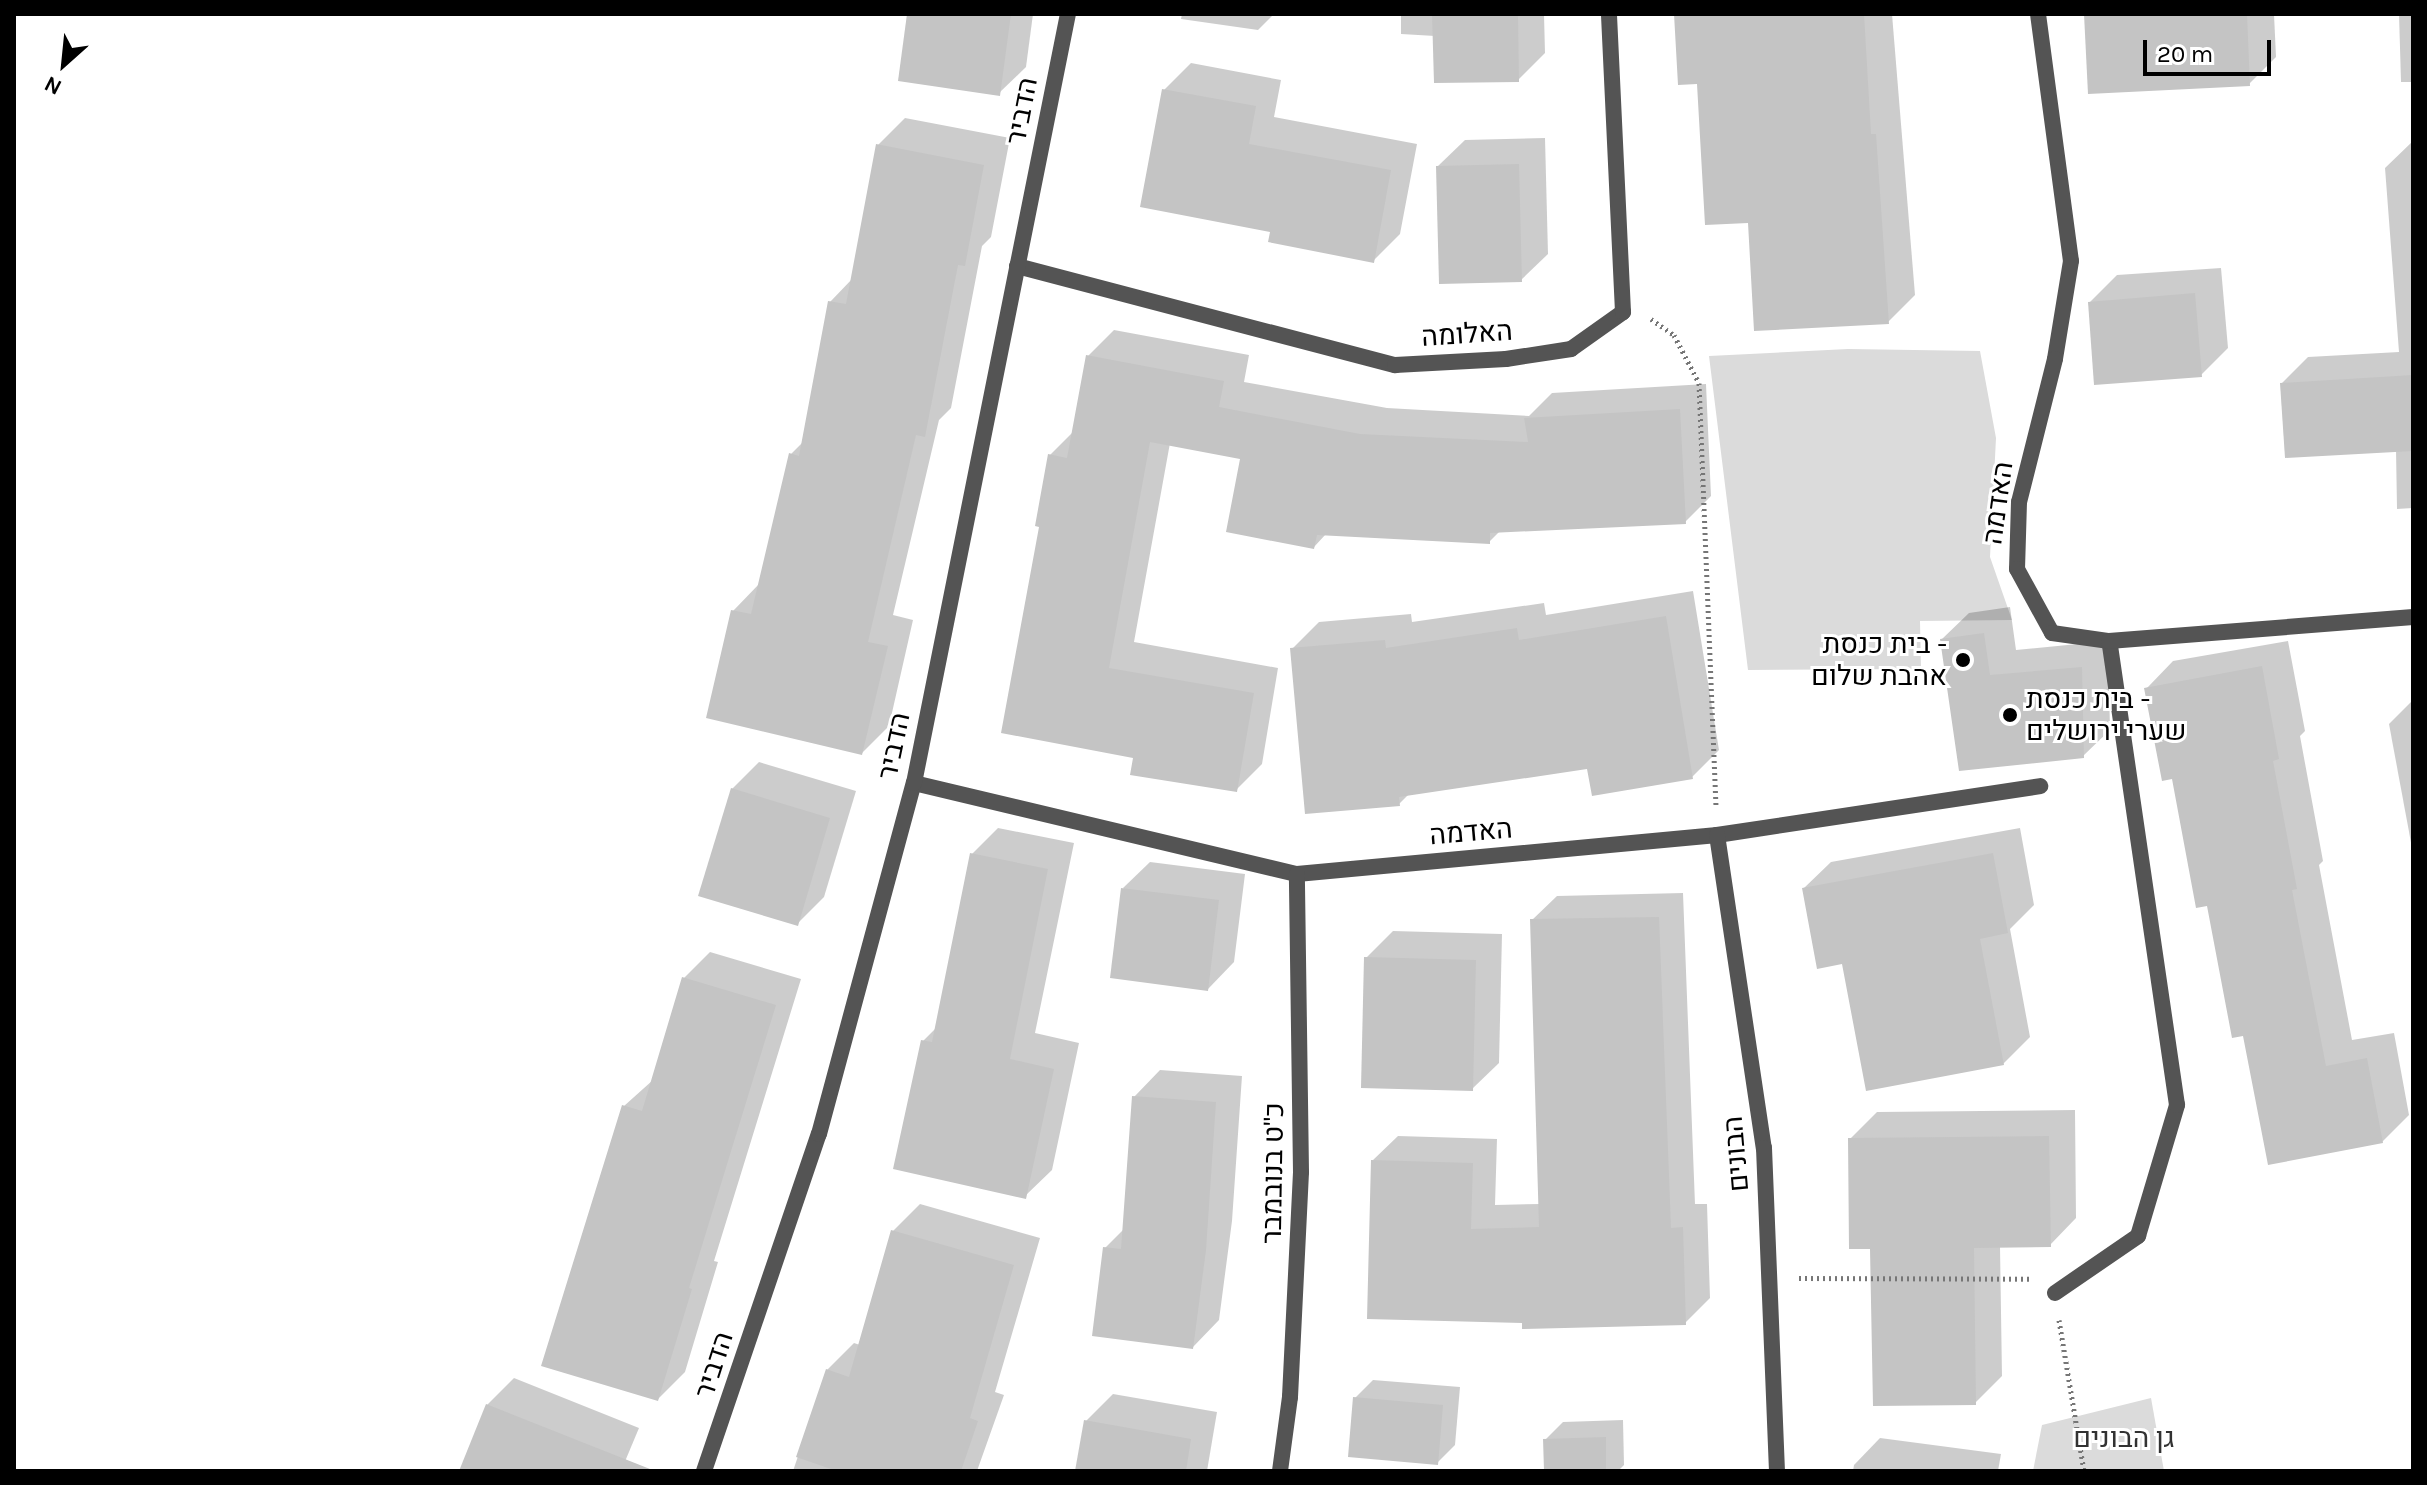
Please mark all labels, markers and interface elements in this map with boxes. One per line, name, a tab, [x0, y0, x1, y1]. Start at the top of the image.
north arrow	[24, 24, 104, 104]
scale bar	[2147, 24, 2275, 74]
text: 20 m	[2157, 40, 2213, 68]
text: N	[40, 70, 66, 101]
street label: הדביר	[999, 74, 1045, 148]
street label: האלומה	[1420, 314, 1514, 354]
street label: האדמה	[1976, 459, 2020, 547]
place label: בית כנסת - אהבת שלום	[1811, 627, 1947, 693]
marker: בית כנסת - אהבת שלום	[1954, 651, 1972, 669]
place label: בית כנסת - שערי ירושלים	[2026, 682, 2187, 748]
marker: בית כנסת - שערי ירושלים	[2001, 706, 2019, 724]
street label: הדביר	[870, 709, 918, 783]
street label: האדמה	[1428, 812, 1514, 852]
street label: כ"ט בנובמבר	[1255, 1102, 1291, 1244]
street label: הבונים	[1716, 1115, 1756, 1193]
street label: הדביר	[688, 1327, 740, 1403]
park label: גן הבונים	[2073, 1421, 2175, 1455]

